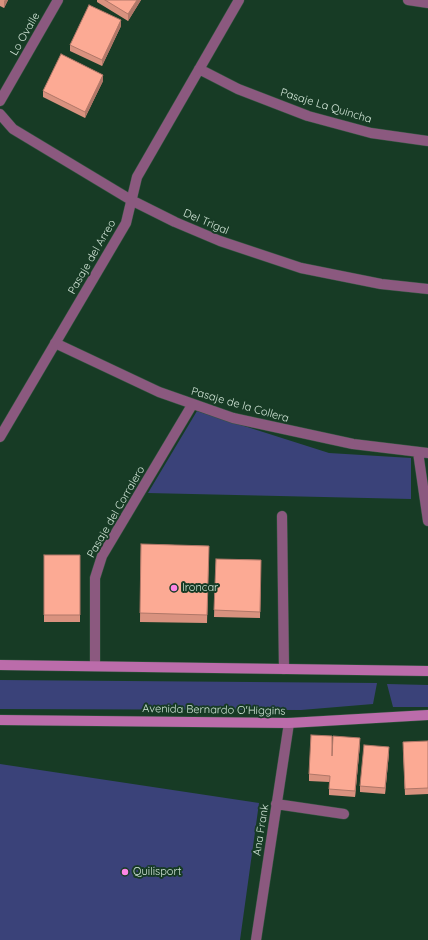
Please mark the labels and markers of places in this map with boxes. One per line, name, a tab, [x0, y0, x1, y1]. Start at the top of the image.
place label: Ironcar	[182, 581, 218, 595]
marker: Ironcar	[169, 583, 179, 593]
place label: Quilisport	[133, 865, 181, 879]
marker: Quilisport	[120, 867, 130, 877]

